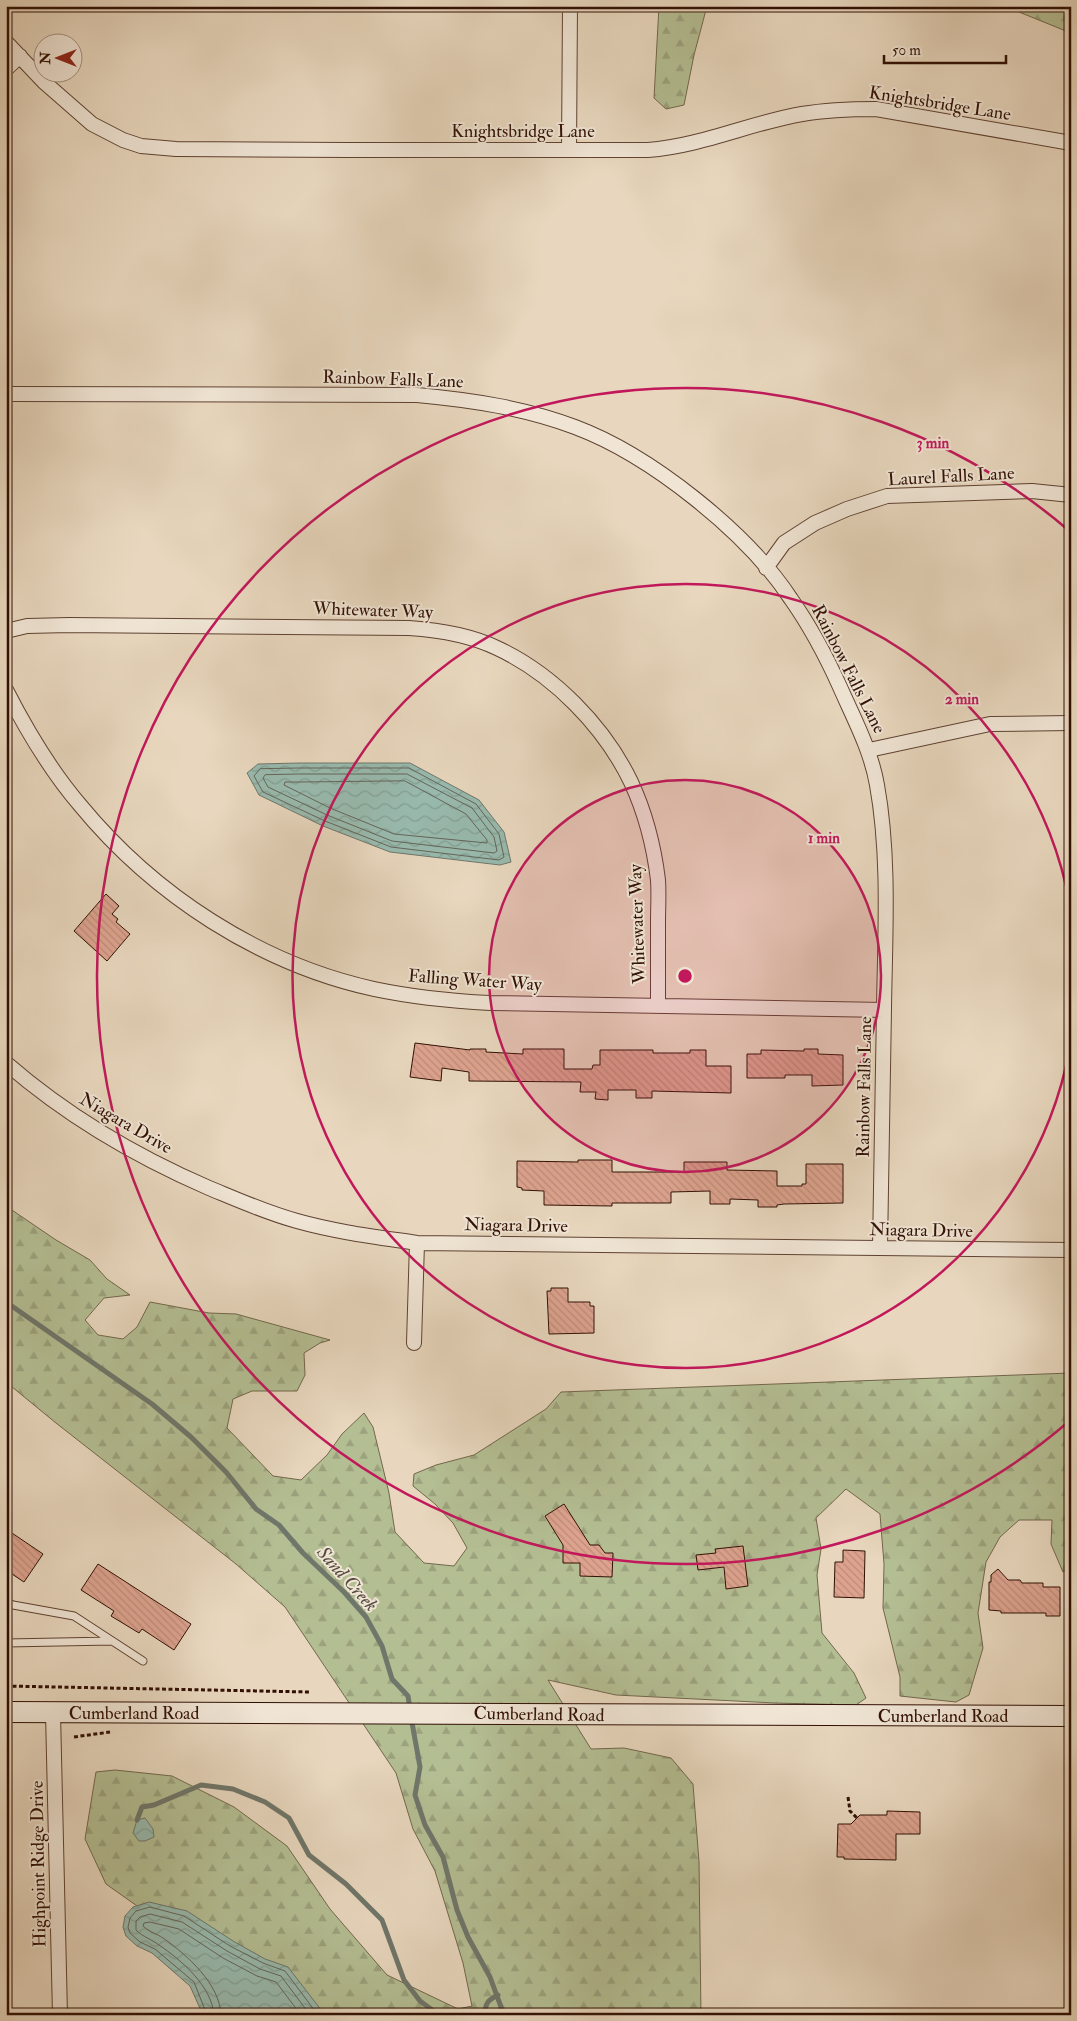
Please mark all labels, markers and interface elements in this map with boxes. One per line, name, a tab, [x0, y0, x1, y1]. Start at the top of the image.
north arrow	[32, 32, 82, 82]
scale bar	[884, 32, 1007, 64]
text: 50 m	[892, 41, 921, 60]
text: N	[37, 51, 54, 65]
street label: Knightsbridge Lane	[867, 81, 1013, 126]
street label: Knightsbridge Lane	[451, 120, 595, 143]
street label: Rainbow Falls Lane	[322, 366, 464, 393]
text: 3 min	[917, 434, 949, 453]
street label: Laurel Falls Lane	[887, 462, 1016, 491]
street label: Whitewater Way	[312, 597, 435, 624]
street label: Rainbow Falls Lane	[806, 601, 891, 738]
text: 2 min	[945, 690, 979, 709]
text: 1 min	[808, 829, 840, 848]
street label: Whitewater Way	[624, 862, 651, 985]
street label: Falling Water Way	[407, 964, 544, 997]
centre of rings	[676, 967, 694, 985]
street label: Rainbow Falls Lane	[852, 1016, 877, 1158]
street label: Niagara Drive	[75, 1088, 177, 1160]
street label: Niagara Drive	[464, 1213, 568, 1238]
street label: Niagara Drive	[869, 1218, 973, 1243]
water label: Sand Creek	[311, 1540, 383, 1617]
street label: Cumberland Road	[69, 1702, 199, 1725]
street label: Cumberland Road	[473, 1702, 605, 1727]
street label: Cumberland Road	[878, 1705, 1008, 1728]
street label: Highpoint Ridge Drive	[26, 1780, 51, 1948]

